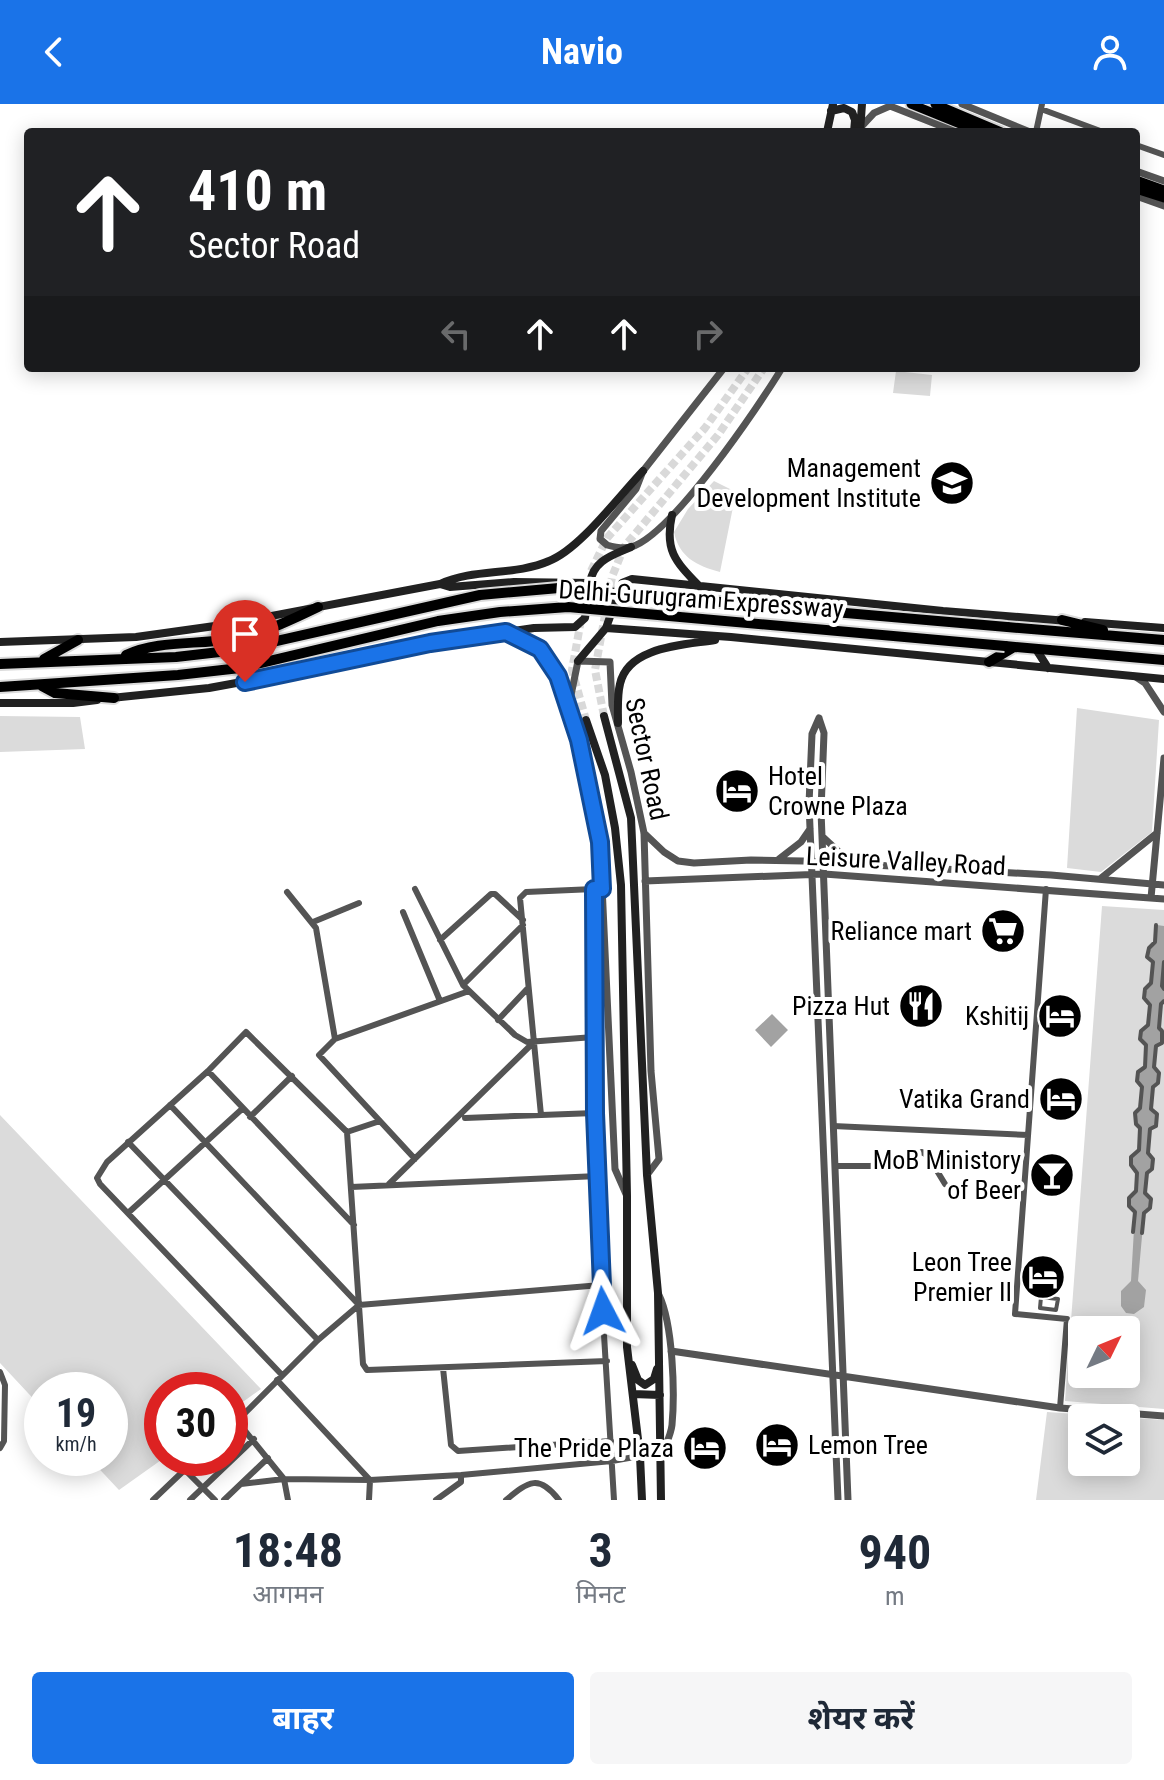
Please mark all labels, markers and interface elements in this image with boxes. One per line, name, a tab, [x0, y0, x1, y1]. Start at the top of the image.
icon: back	[32, 30, 76, 74]
icon: person	[1088, 30, 1132, 74]
text: Navio	[541, 31, 623, 73]
text: 410 m	[188, 158, 327, 224]
icon: ahead	[56, 160, 160, 264]
text: Sector Road	[188, 225, 360, 267]
icon: left	[434, 312, 478, 356]
icon: ahead	[518, 312, 562, 356]
icon: ahead	[602, 312, 646, 356]
icon: right	[686, 312, 730, 356]
place label: Management Development Institute	[696, 453, 921, 513]
school or university icon: Management Development Institute	[928, 459, 976, 507]
street label: Delhi-Gurugram Expressway	[558, 574, 845, 624]
pin	[211, 600, 279, 682]
icon: arrive	[223, 612, 267, 656]
street label: Sector Road	[619, 695, 675, 823]
place label: Hotel Crowne Plaza	[768, 761, 908, 821]
hotel icon: Hotel Crowne Plaza	[713, 767, 761, 815]
street label: Leisure Valley Road	[805, 841, 1007, 881]
supermarket icon: Reliance mart	[979, 907, 1027, 955]
place label: Reliance mart	[831, 916, 972, 946]
restaurant icon: Pizza Hut	[897, 982, 945, 1030]
place label: Pizza Hut	[792, 991, 890, 1021]
hotel icon: Kshitij	[1036, 992, 1084, 1040]
place label: Kshitij	[965, 1001, 1029, 1031]
hotel icon: Vatika Grand	[1037, 1075, 1085, 1123]
place label: Vatika Grand	[899, 1084, 1030, 1114]
place label: MoB Ministory of Beer	[873, 1145, 1021, 1205]
bar icon: MoB Ministory of Beer	[1028, 1151, 1076, 1199]
place label: Leon Tree Premier II	[912, 1247, 1012, 1307]
hotel icon: Leon Tree Premier II	[1019, 1253, 1067, 1301]
position arrow	[561, 1269, 645, 1353]
north arrow	[1068, 1316, 1140, 1388]
map controls	[1068, 1316, 1140, 1476]
speed limit sign: 30	[144, 1372, 248, 1476]
text: 19	[56, 1390, 96, 1437]
button: layers	[1068, 1404, 1140, 1476]
hotel icon: Lemon Tree	[753, 1421, 801, 1469]
hotel icon: The Pride Plaza	[681, 1424, 729, 1472]
place label: Lemon Tree	[808, 1430, 928, 1460]
text: km/h	[55, 1432, 97, 1456]
place label: The Pride Plaza	[514, 1433, 674, 1463]
text: 18:48	[233, 1522, 343, 1579]
text: 3	[589, 1522, 613, 1579]
text: 940	[858, 1524, 931, 1581]
text: आगमन	[252, 1579, 323, 1609]
text: मिनट	[576, 1579, 626, 1609]
text: m	[885, 1581, 905, 1611]
button: बाहर	[32, 1672, 574, 1764]
button: शेयर करें	[590, 1672, 1132, 1764]

